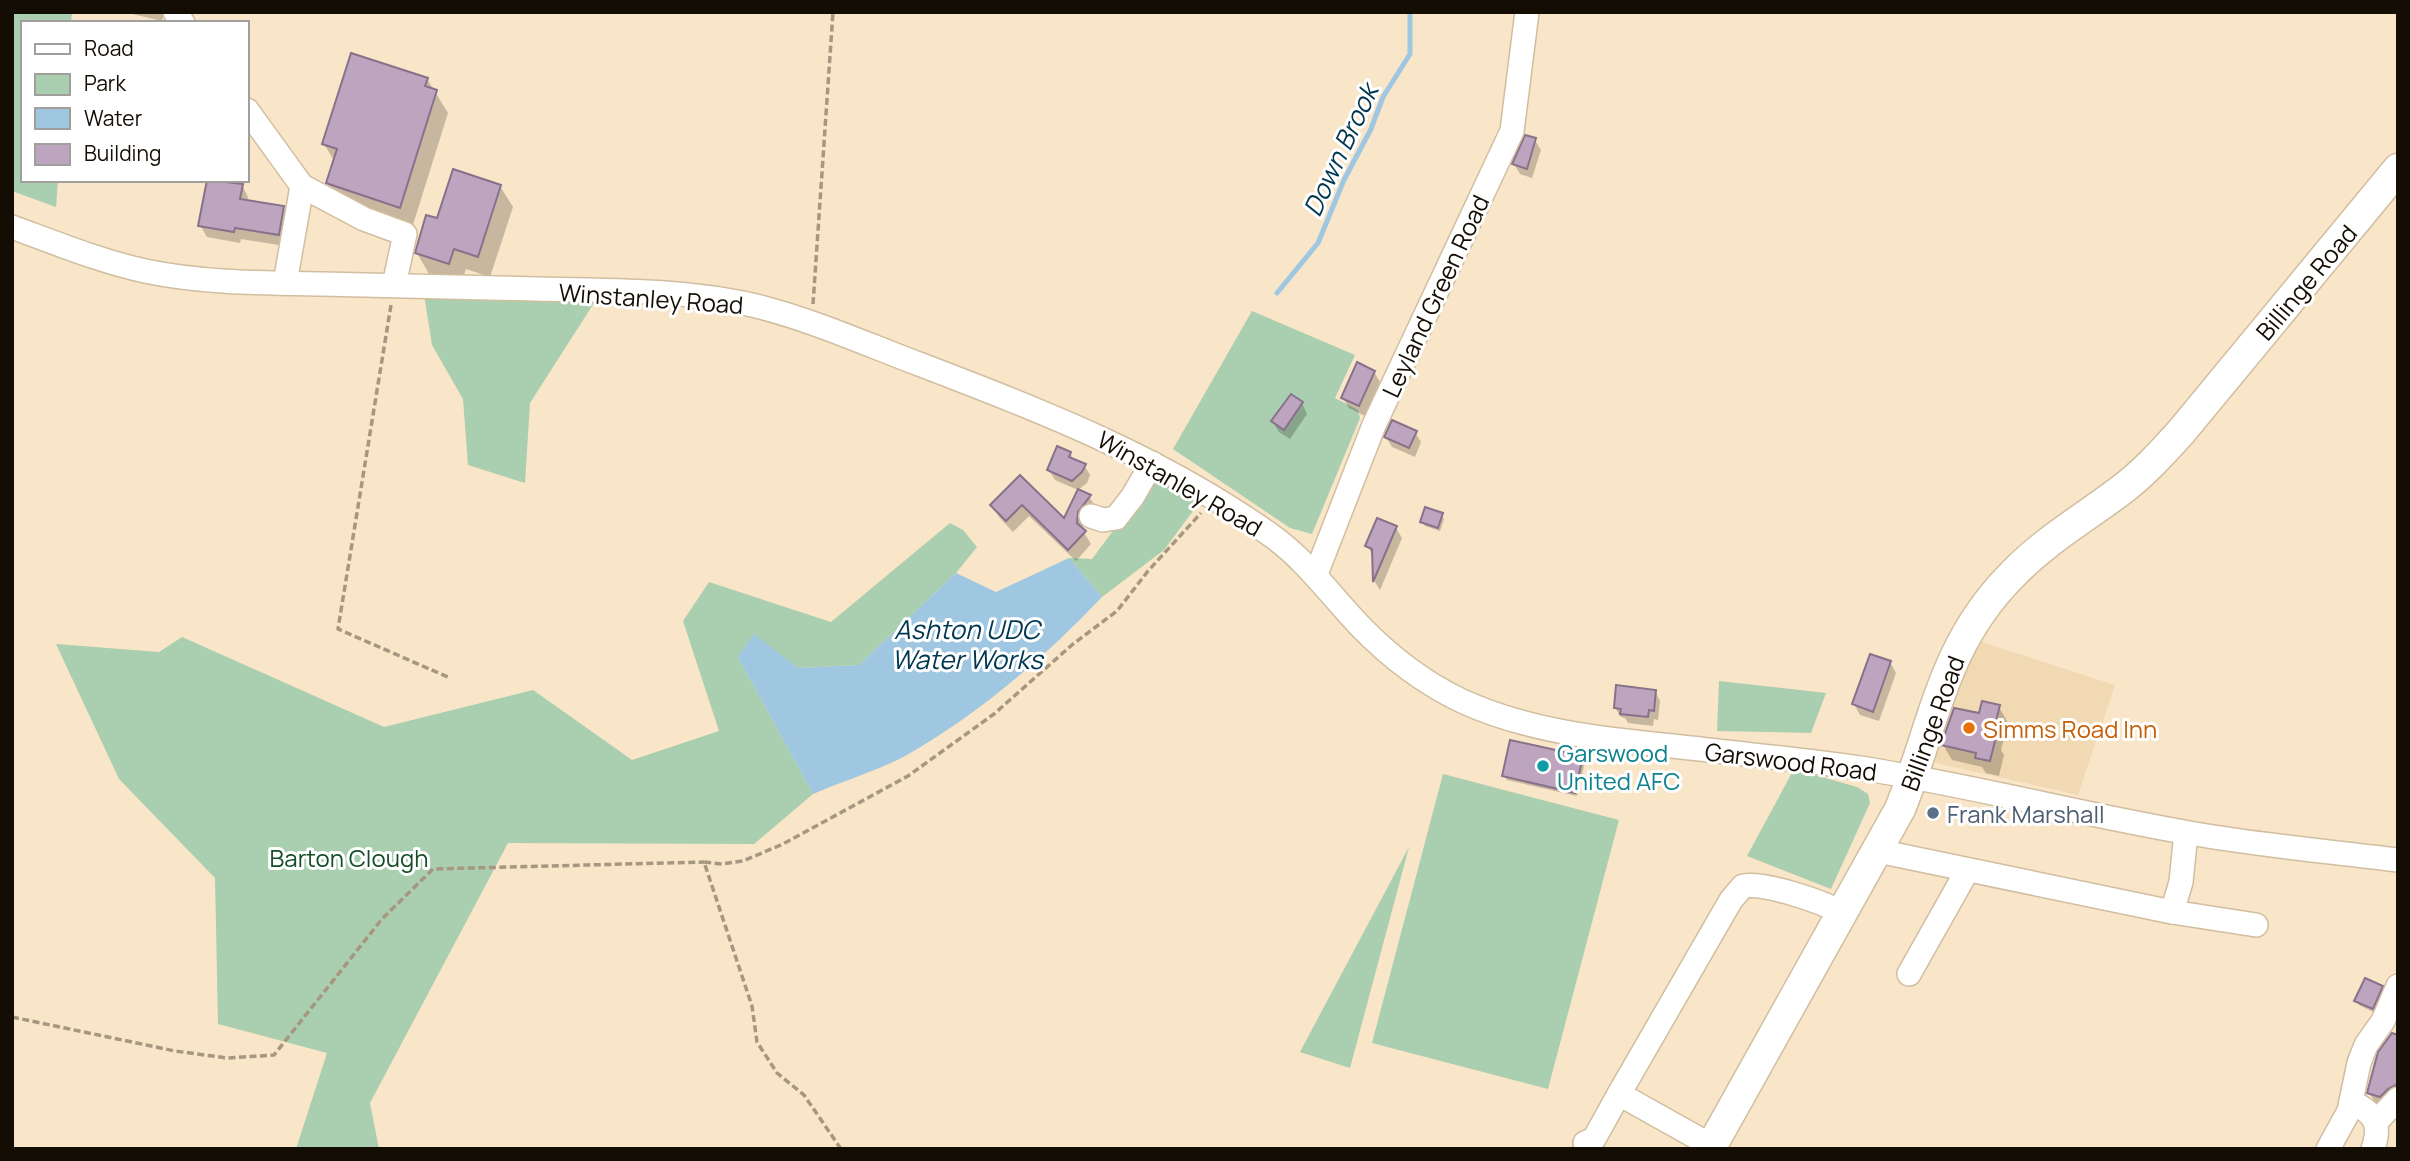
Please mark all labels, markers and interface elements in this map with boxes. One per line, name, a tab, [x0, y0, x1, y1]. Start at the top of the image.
legend	[21, 21, 248, 182]
text: Road	[84, 34, 134, 62]
text: Park	[84, 69, 126, 97]
water label: Down Brook	[1294, 74, 1388, 222]
text: Water	[84, 104, 143, 132]
text: Building	[84, 139, 161, 167]
street label: Leyland Green Road	[1374, 189, 1496, 403]
street label: Billinge Road	[2248, 217, 2364, 347]
street label: Winstanley Road	[557, 275, 745, 321]
street label: Winstanley Road	[1091, 422, 1269, 544]
water label: Ashton UDC Water Works	[891, 611, 1045, 677]
street label: Billinge Road	[1892, 651, 1972, 795]
place label: Simms Road Inn	[1983, 712, 2157, 745]
marker: Simms Road Inn	[1961, 720, 1977, 736]
street label: Garswood Road	[1703, 734, 1879, 788]
place label: Garswood United AFC	[1557, 736, 1680, 797]
marker: Garswood United AFC	[1535, 758, 1551, 774]
place label: Frank Marshall	[1947, 797, 2105, 830]
marker: Frank Marshall	[1925, 805, 1941, 821]
park label: Barton Clough	[270, 841, 428, 874]

